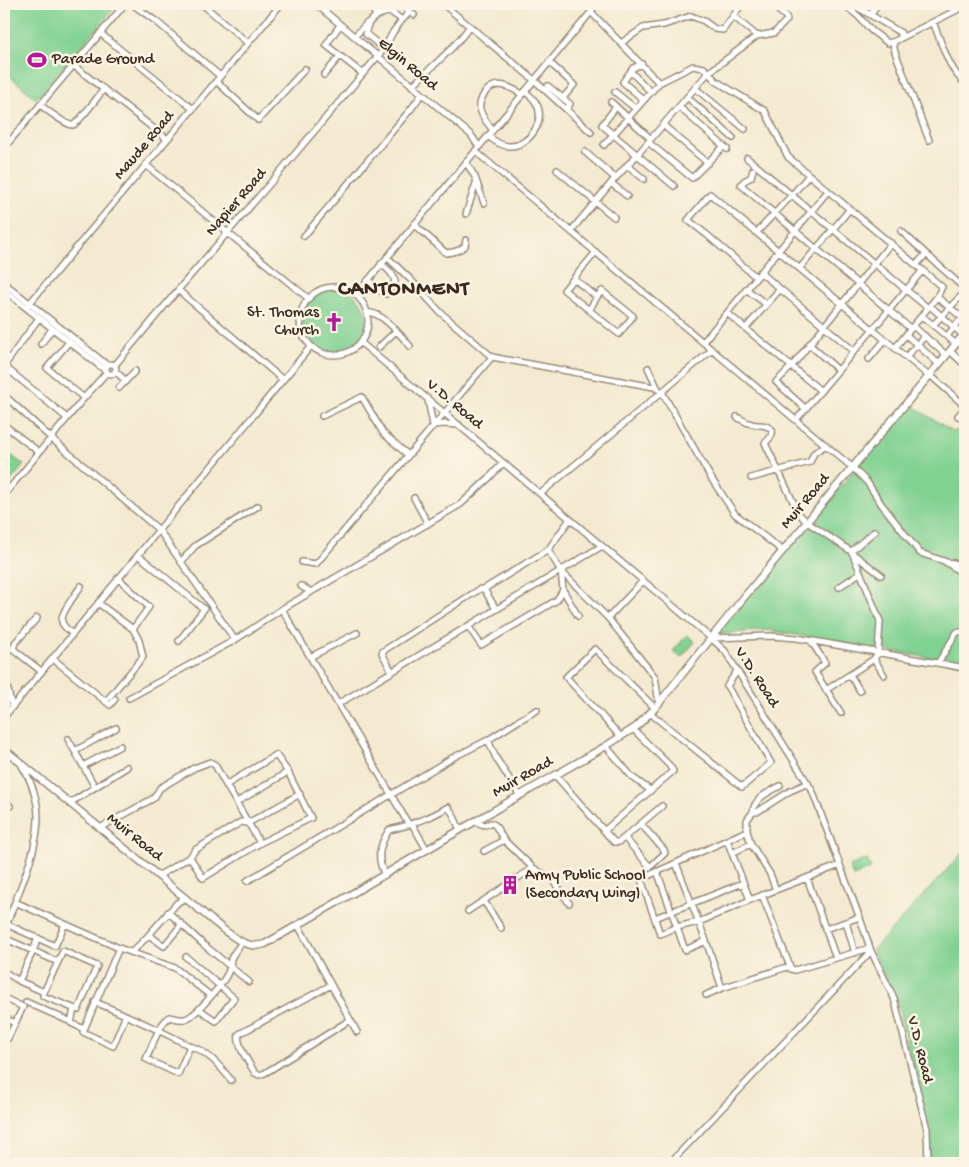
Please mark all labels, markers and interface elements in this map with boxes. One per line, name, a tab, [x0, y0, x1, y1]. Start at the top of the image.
street label: Elgin Road	[373, 34, 442, 97]
sports icon: Parade Ground	[26, 49, 48, 71]
place label: Parade Ground	[51, 51, 156, 70]
street label: Maude Road	[111, 107, 180, 184]
street label: Napier Road	[202, 164, 273, 241]
district label: CANTONMENT	[337, 278, 471, 303]
place label: St. Thomas Church	[247, 304, 320, 341]
church icon: St. Thomas Church	[323, 311, 345, 333]
street label: V.D. Road	[421, 375, 487, 435]
street label: Muir Road	[777, 469, 836, 534]
street label: V.D. Road	[729, 643, 783, 713]
street label: Muir Road	[489, 752, 558, 803]
street label: Muir Road	[102, 810, 167, 867]
place label: Army Public School (Secondary Wing)	[525, 867, 646, 904]
building icon: Army Public School (Secondary Wing)	[499, 874, 521, 896]
street label: V.D. Road	[901, 1014, 937, 1087]

